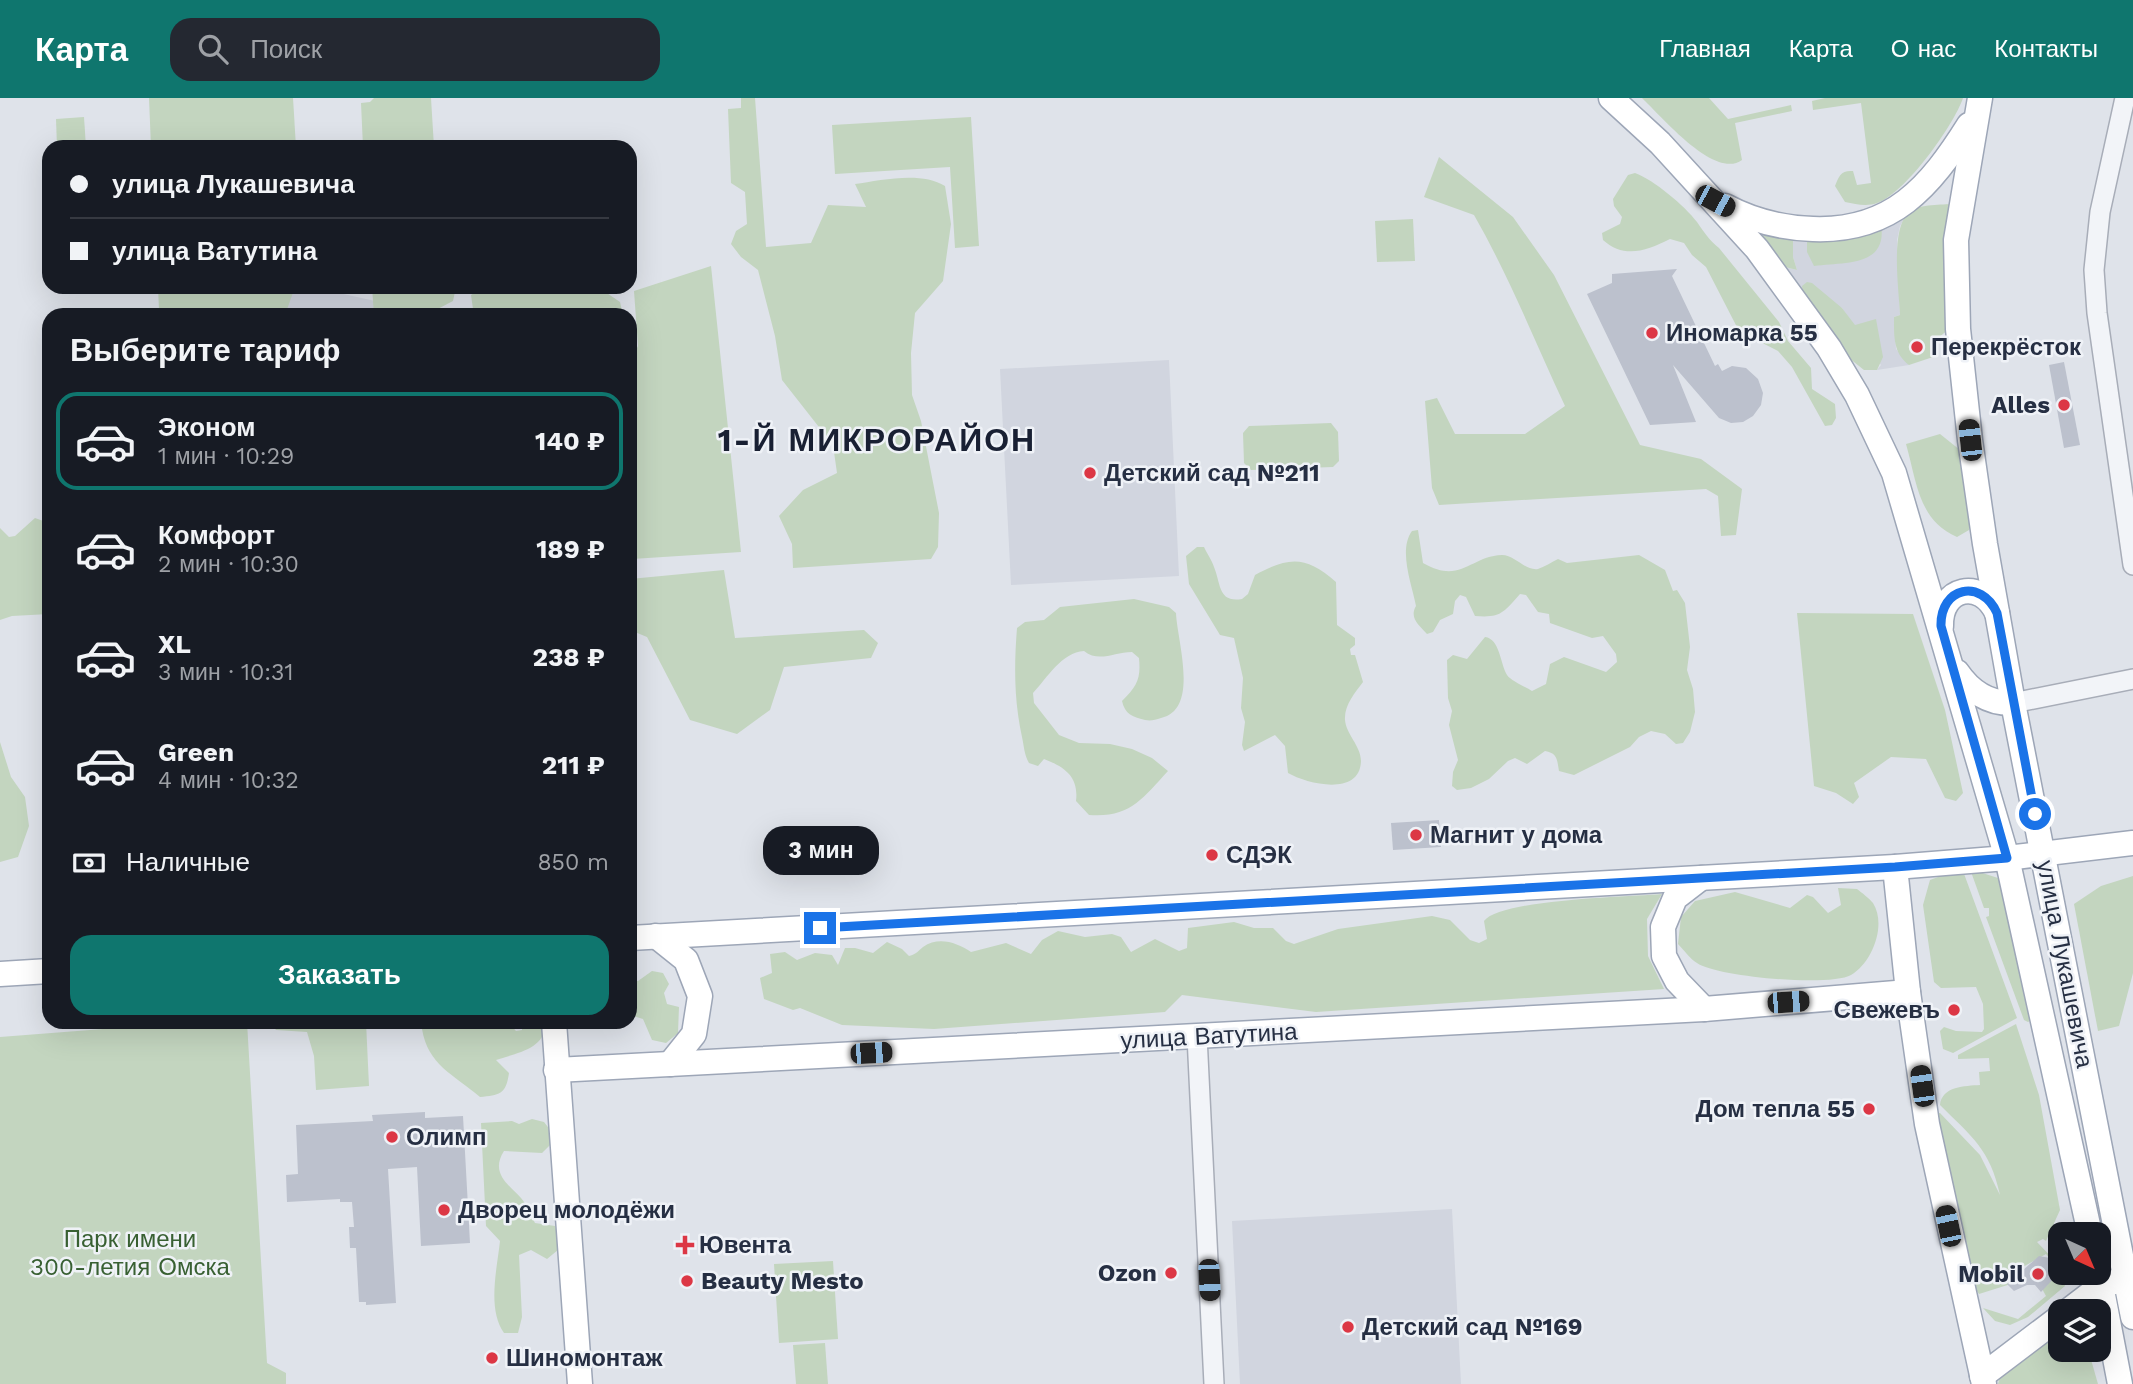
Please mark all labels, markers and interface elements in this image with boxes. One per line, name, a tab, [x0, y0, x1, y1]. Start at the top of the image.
search box	[170, 18, 660, 81]
text: Карта	[35, 30, 128, 69]
icon: search	[194, 30, 232, 68]
text: Поиск	[250, 34, 322, 64]
text: Главная	[1659, 35, 1751, 63]
text: Карта	[1789, 35, 1853, 63]
text: О нас	[1891, 35, 1956, 63]
text: Контакты	[1994, 35, 2098, 63]
text: улица Лукашевича	[112, 169, 355, 199]
car	[1692, 182, 1739, 220]
text: улица Ватутина	[112, 236, 317, 266]
place label: Иномарка 55	[1666, 319, 1818, 347]
marker: Иномарка 55	[1644, 325, 1660, 341]
text: Выберите тариф	[70, 331, 341, 369]
place label: Перекрёсток	[1931, 333, 2082, 361]
marker: Перекрёсток	[1909, 339, 1925, 355]
place label: Alles	[1991, 391, 2050, 419]
marker: Alles	[2056, 397, 2072, 413]
icon: car	[74, 410, 137, 473]
text: Эконом	[158, 412, 256, 442]
car	[1958, 418, 1983, 462]
district label: 1-Й МИКРОРАЙОН	[718, 421, 1036, 459]
text: 140 ₽	[535, 426, 605, 456]
text: 1 мин · 10:29	[158, 443, 294, 470]
place label: Детский сад №211	[1104, 459, 1320, 487]
marker: Детский сад №211	[1082, 465, 1098, 481]
icon: car	[74, 518, 137, 581]
text: Комфорт	[158, 520, 275, 550]
text: 189 ₽	[536, 534, 605, 564]
text: 2 мин · 10:30	[158, 551, 299, 578]
icon: car	[74, 626, 137, 689]
text: XL	[158, 629, 191, 659]
text: 238 ₽	[532, 642, 605, 672]
text: 3 мин · 10:31	[158, 659, 294, 686]
icon: car	[74, 734, 137, 797]
text: Green	[158, 737, 234, 767]
text: 211 ₽	[542, 750, 605, 780]
text: 4 мин · 10:32	[158, 767, 299, 794]
route start	[2019, 798, 2051, 830]
place label: Магнит у дома	[1430, 821, 1603, 849]
callout: 3 мин	[762, 826, 878, 876]
marker: Магнит у дома	[1408, 827, 1424, 843]
text: 3 мин	[788, 837, 854, 864]
place label: СДЭК	[1226, 841, 1292, 869]
icon: cash	[70, 844, 108, 882]
text: Наличные	[126, 847, 250, 877]
marker: СДЭК	[1204, 847, 1220, 863]
text: 850 m	[537, 849, 609, 876]
street label: улица Лукашевича	[2031, 858, 2099, 1071]
route end	[804, 912, 836, 944]
button: Заказать	[70, 935, 609, 1015]
car	[1767, 990, 1810, 1014]
place label: Свежевъ	[1834, 996, 1940, 1024]
marker: Свежевъ	[1946, 1002, 1962, 1018]
street label: улица Ватутина	[1120, 1017, 1299, 1055]
car	[850, 1041, 893, 1065]
car	[1909, 1064, 1936, 1108]
place label: Дом тепла 55	[1696, 1095, 1855, 1123]
marker: Дом тепла 55	[1861, 1101, 1877, 1117]
place label: Олимп	[406, 1123, 487, 1151]
marker: Олимп	[384, 1129, 400, 1145]
place label: Дворец молодёжи	[458, 1196, 675, 1224]
marker: Дворец молодёжи	[436, 1202, 452, 1218]
car	[1934, 1203, 1963, 1249]
north arrow	[2048, 1222, 2110, 1284]
map controls	[2048, 1222, 2111, 1362]
park label: Парк имени 300-летия Омска	[30, 1225, 231, 1281]
place label: Ювента	[699, 1231, 792, 1259]
marker: Ювента	[677, 1237, 693, 1253]
car	[1198, 1258, 1221, 1302]
place label: Ozon	[1098, 1259, 1157, 1287]
place label: Mobil	[1958, 1260, 2024, 1288]
marker: Ozon	[1163, 1265, 1179, 1281]
marker: Mobil	[2030, 1266, 2046, 1282]
place label: Beauty Mesto	[701, 1267, 864, 1295]
marker: Beauty Mesto	[679, 1273, 695, 1289]
button: layers	[2048, 1299, 2111, 1362]
place label: Детский сад №169	[1362, 1313, 1583, 1341]
marker: Детский сад №169	[1340, 1319, 1356, 1335]
place label: Шиномонтаж	[506, 1344, 663, 1372]
marker: Шиномонтаж	[484, 1350, 500, 1366]

